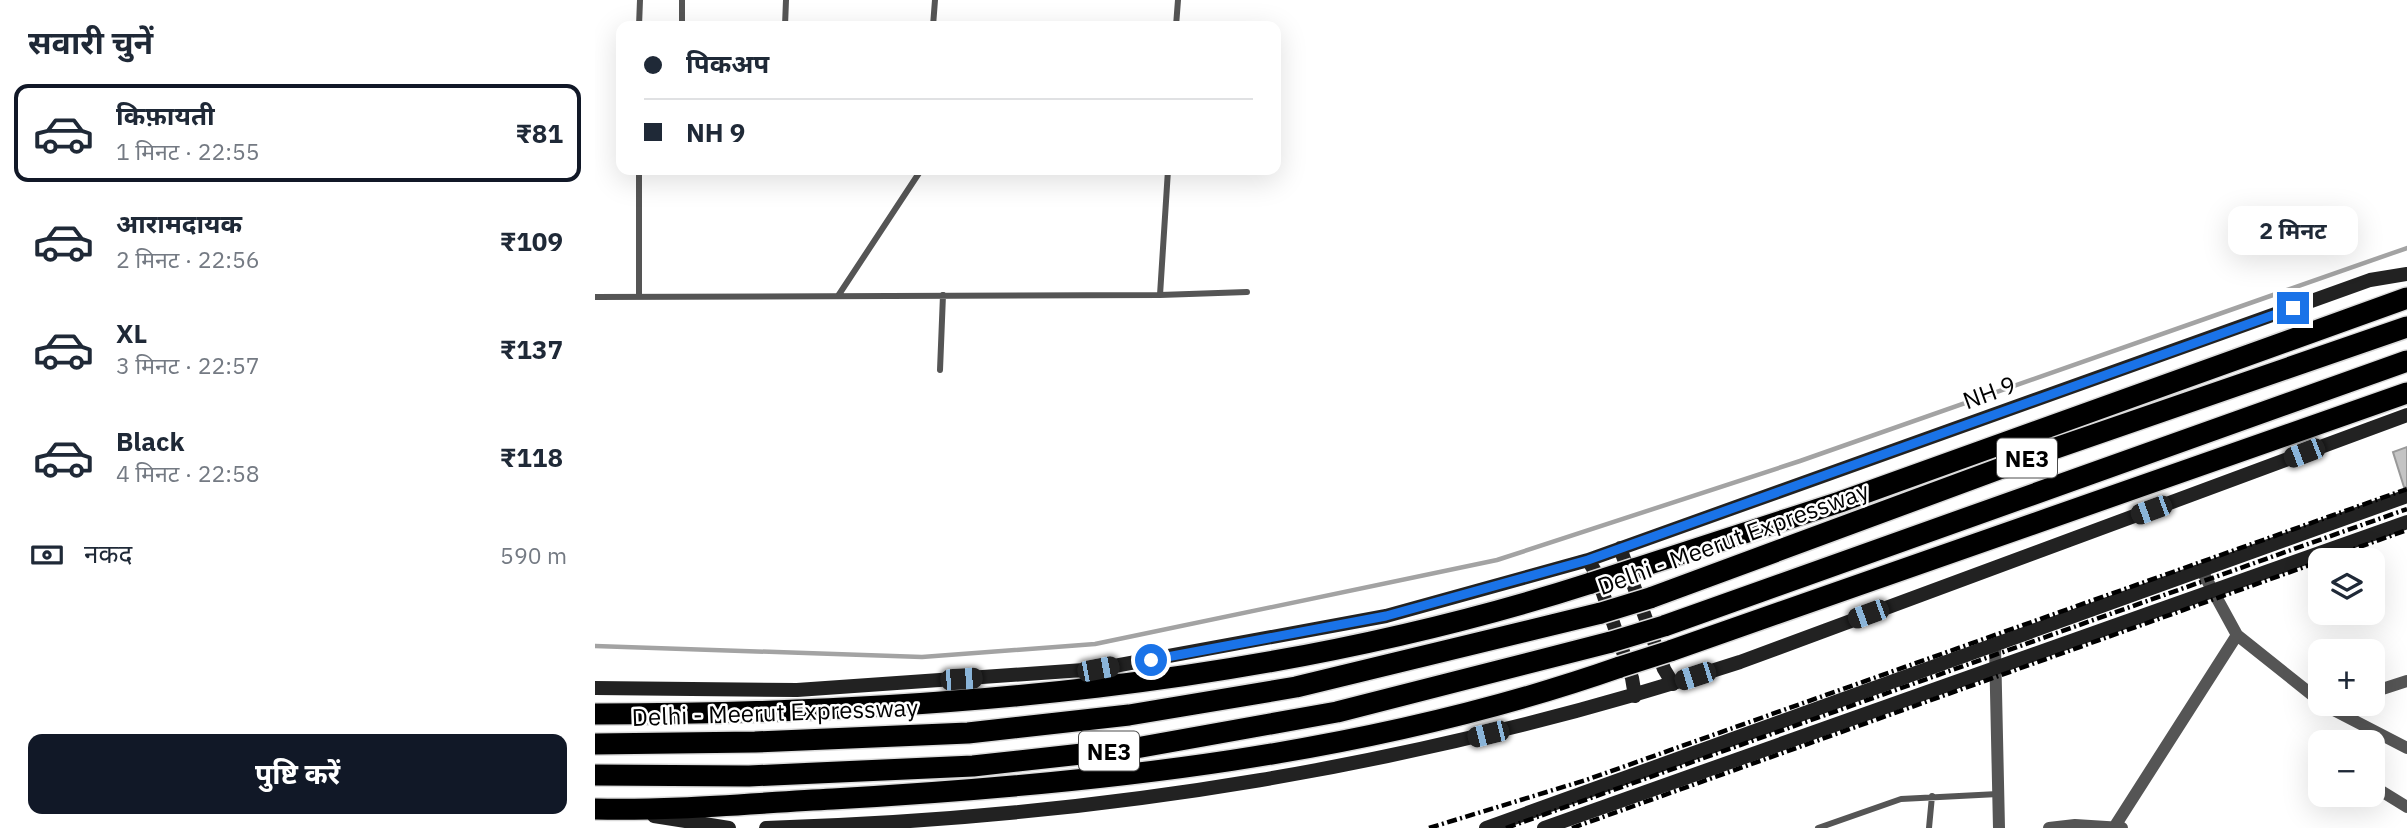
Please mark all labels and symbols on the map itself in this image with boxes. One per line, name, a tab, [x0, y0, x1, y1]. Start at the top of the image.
callout: 2 मिनट	[2228, 206, 2358, 256]
route end	[2277, 292, 2309, 324]
street label: NH 9	[1958, 368, 2020, 416]
car	[2281, 436, 2328, 470]
road number: NE3	[1997, 438, 2057, 478]
street label: Delhi - Meerut Expressway	[1593, 474, 1873, 602]
car	[2128, 493, 2175, 527]
car	[1845, 597, 1892, 631]
route start	[1135, 644, 1167, 676]
car	[1076, 655, 1121, 683]
car	[1672, 660, 1719, 692]
car	[940, 667, 983, 691]
street label: Delhi - Meerut Expressway	[631, 691, 919, 733]
car	[1466, 719, 1511, 749]
road number: NE3	[1079, 732, 1139, 771]

